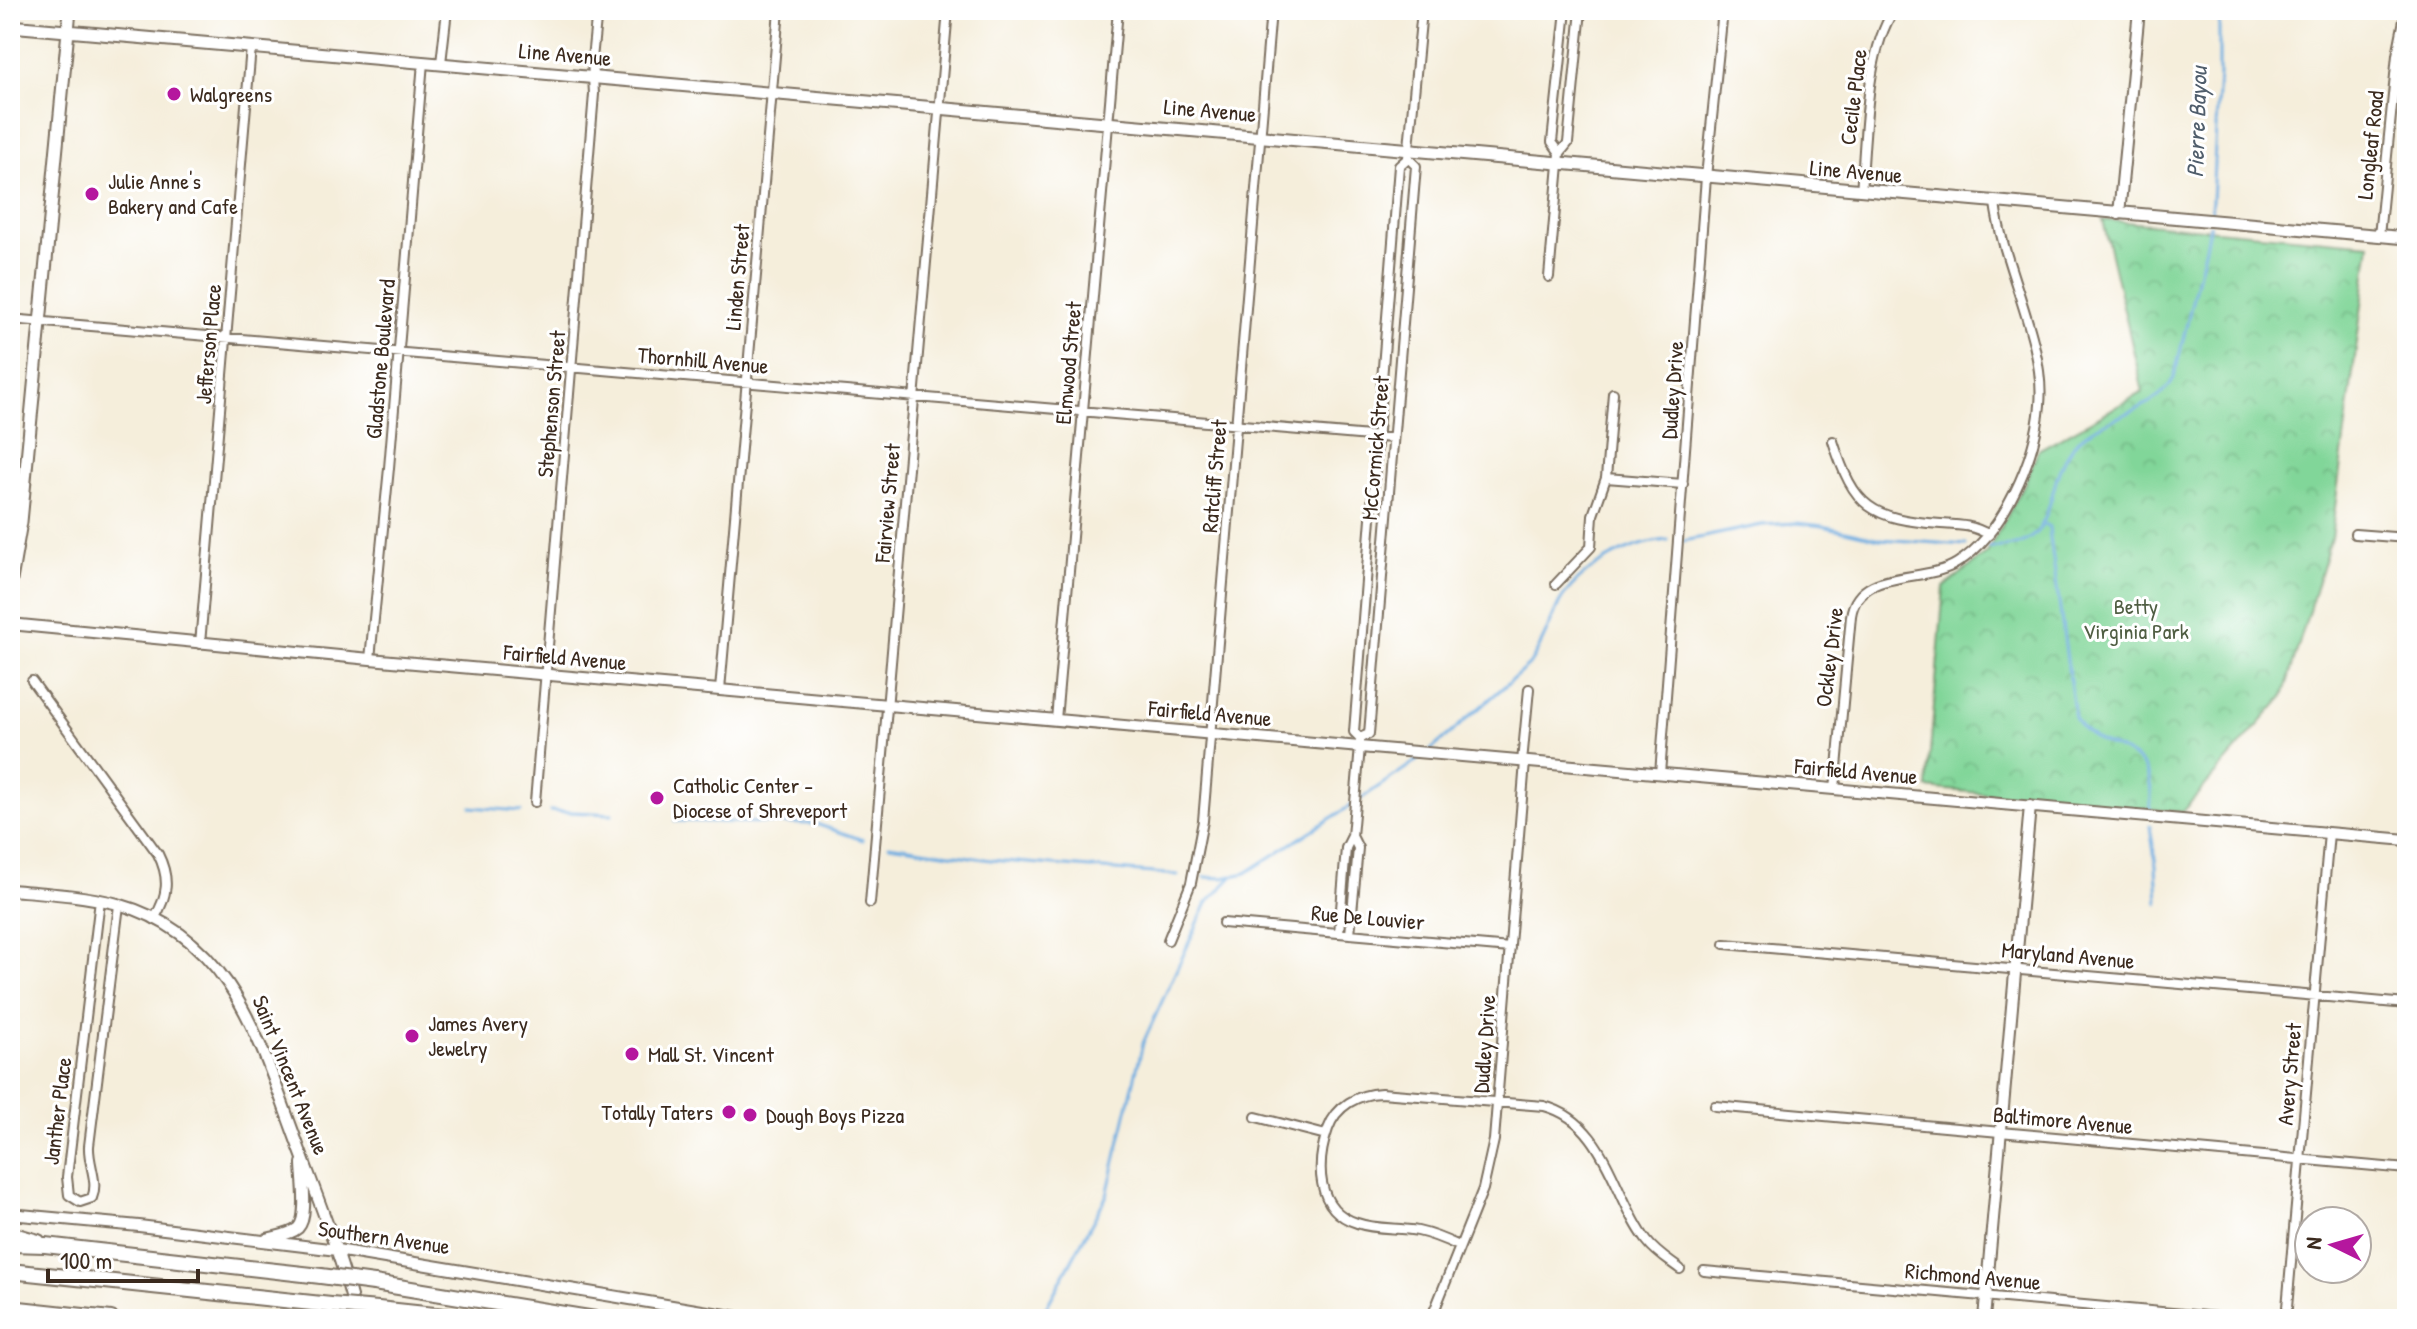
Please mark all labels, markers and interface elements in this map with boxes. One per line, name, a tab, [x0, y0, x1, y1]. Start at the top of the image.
street label: Line Avenue	[518, 35, 613, 73]
street label: Cecile Place	[1832, 47, 1874, 147]
water label: Pierre Bayou	[2178, 64, 2215, 178]
place label: Walgreens	[190, 79, 272, 109]
marker: Walgreens	[165, 85, 183, 103]
street label: Longleaf Road	[2349, 89, 2391, 201]
street label: Line Avenue	[1163, 91, 1258, 129]
street label: Line Avenue	[1809, 152, 1904, 190]
place label: Julie Anne's Bakery and Cafe	[108, 166, 238, 221]
marker: Julie Anne's Bakery and Cafe	[83, 185, 101, 203]
street label: Linden Street	[717, 222, 757, 331]
street label: Gladstone Boulevard	[358, 277, 402, 440]
street label: Jefferson Place	[188, 283, 228, 405]
street label: Elmwood Street	[1048, 300, 1088, 426]
street label: Stephenson Street	[530, 329, 572, 479]
street label: Thornhill Avenue	[636, 339, 770, 381]
street label: Dudley Drive	[1654, 340, 1690, 440]
street label: McCormick Street	[1354, 374, 1396, 521]
street label: Ratcliff Street	[1194, 418, 1234, 534]
street label: Fairview Street	[867, 442, 907, 565]
park label: Betty Virginia Park	[2083, 591, 2189, 646]
street label: Ockley Drive	[1808, 605, 1850, 709]
street label: Fairfield Avenue	[501, 637, 628, 677]
street label: Fairfield Avenue	[1146, 693, 1273, 733]
street label: Fairfield Avenue	[1792, 751, 1919, 791]
place label: Catholic Center - Diocese of Shreveport	[673, 770, 848, 825]
marker: Catholic Center - Diocese of Shreveport	[648, 789, 666, 807]
street label: Rue De Louvier	[1310, 897, 1426, 937]
street label: Maryland Avenue	[2000, 934, 2136, 976]
street label: Saint Vincent Avenue	[245, 991, 337, 1159]
street label: Dudley Drive	[1466, 994, 1502, 1094]
place label: James Avery Jewelry	[428, 1008, 528, 1063]
street label: Avery Street	[2270, 1021, 2308, 1126]
marker: James Avery Jewelry	[403, 1027, 421, 1045]
place label: Mall St. Vincent	[648, 1039, 774, 1069]
marker: Mall St. Vincent	[623, 1045, 641, 1063]
street label: Janther Place	[36, 1055, 79, 1167]
place label: Totally Taters	[602, 1097, 713, 1127]
street label: Baltimore Avenue	[1992, 1099, 2134, 1141]
place label: Dough Boys Pizza	[766, 1100, 904, 1130]
marker: Totally Taters	[720, 1103, 738, 1121]
marker: Dough Boys Pizza	[741, 1106, 759, 1124]
north arrow	[2293, 1205, 2373, 1285]
street label: Southern Avenue	[316, 1213, 452, 1261]
scale bar	[48, 1233, 198, 1283]
text: N	[2298, 1236, 2329, 1250]
text: 100 m	[60, 1244, 112, 1276]
street label: Richmond Avenue	[1904, 1255, 2042, 1297]

